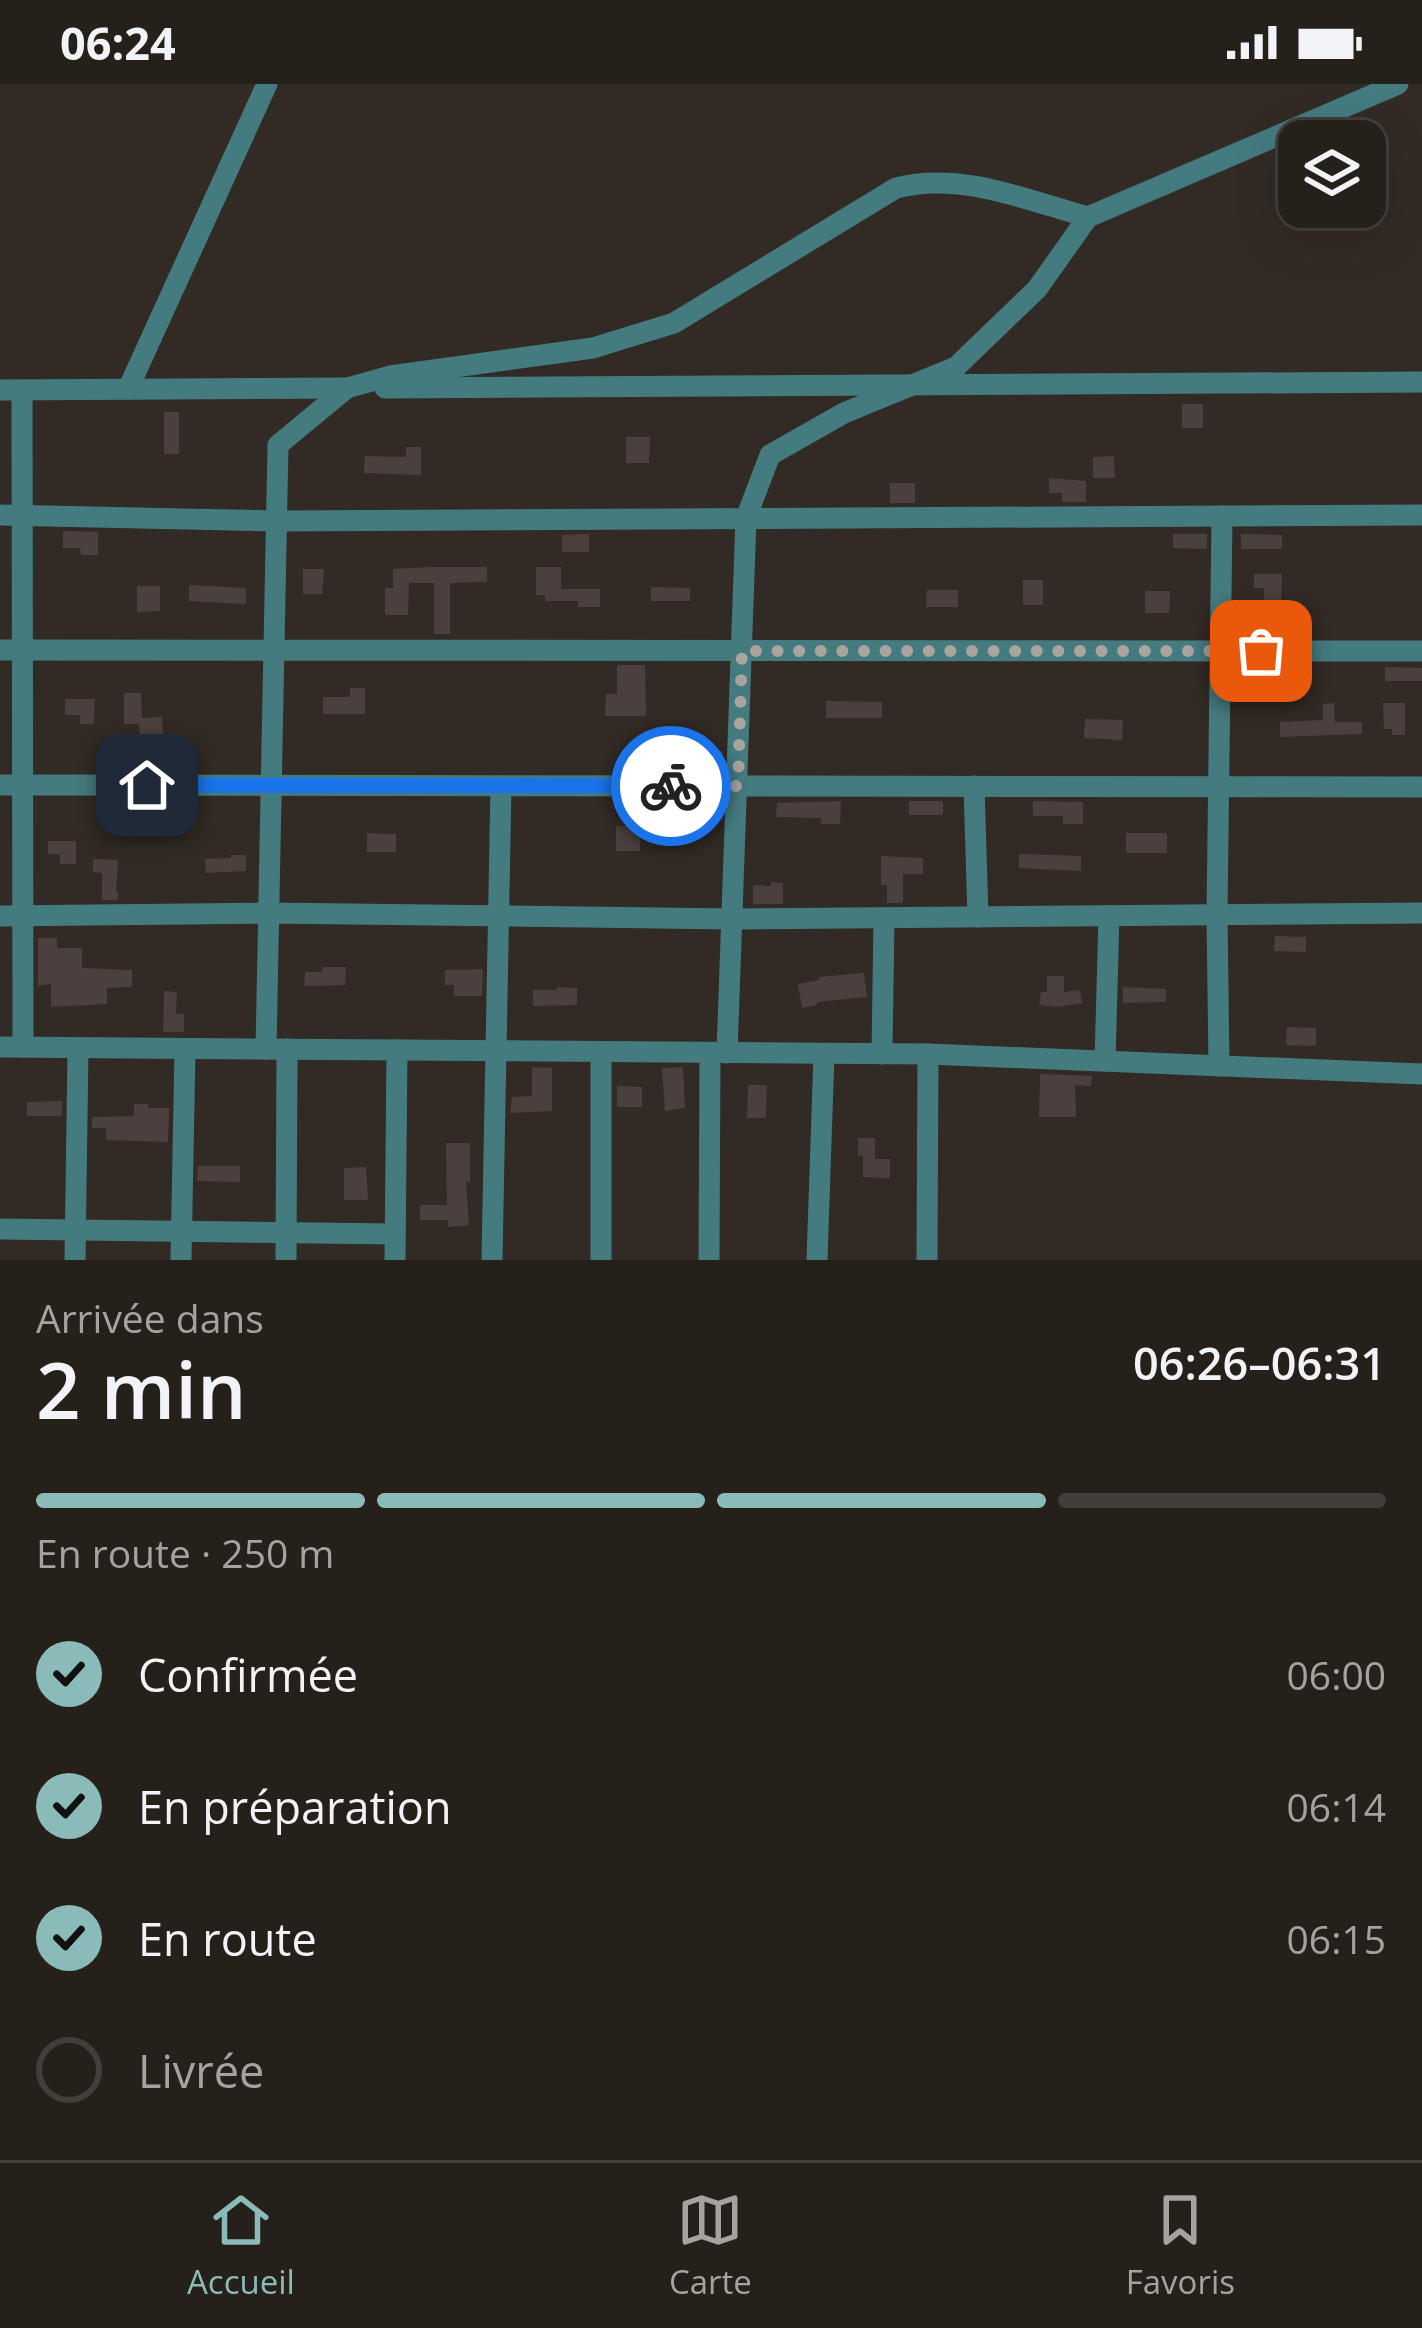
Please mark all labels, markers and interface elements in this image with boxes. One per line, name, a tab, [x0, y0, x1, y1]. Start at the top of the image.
text: 06:24	[60, 12, 176, 73]
map controls	[1278, 120, 1386, 228]
button: layers	[1278, 120, 1386, 228]
pin	[1210, 600, 1312, 702]
icon: bag	[1228, 618, 1294, 684]
courier	[611, 726, 731, 846]
pin	[96, 734, 198, 836]
icon: home	[114, 752, 180, 818]
icon: bike	[638, 753, 704, 819]
text: Arrivée dans	[36, 1291, 264, 1344]
text: 06:26–06:31	[1133, 1332, 1386, 1393]
text: 2 min	[36, 1336, 247, 1442]
text: En route · 250 m	[36, 1526, 334, 1579]
icon: check	[36, 1641, 102, 1707]
text: Confirmée	[138, 1644, 358, 1705]
text: 06:00	[1287, 1648, 1386, 1701]
icon: check	[36, 1773, 102, 1839]
text: En préparation	[138, 1776, 451, 1837]
text: 06:14	[1287, 1780, 1386, 1833]
icon: check	[36, 1905, 102, 1971]
text: En route	[138, 1908, 317, 1969]
text: 06:15	[1287, 1912, 1386, 1965]
text: Livrée	[138, 2040, 264, 2101]
tab: Accueil	[187, 2187, 295, 2304]
tab: Carte	[669, 2187, 752, 2304]
tab: Favoris	[1126, 2187, 1235, 2304]

